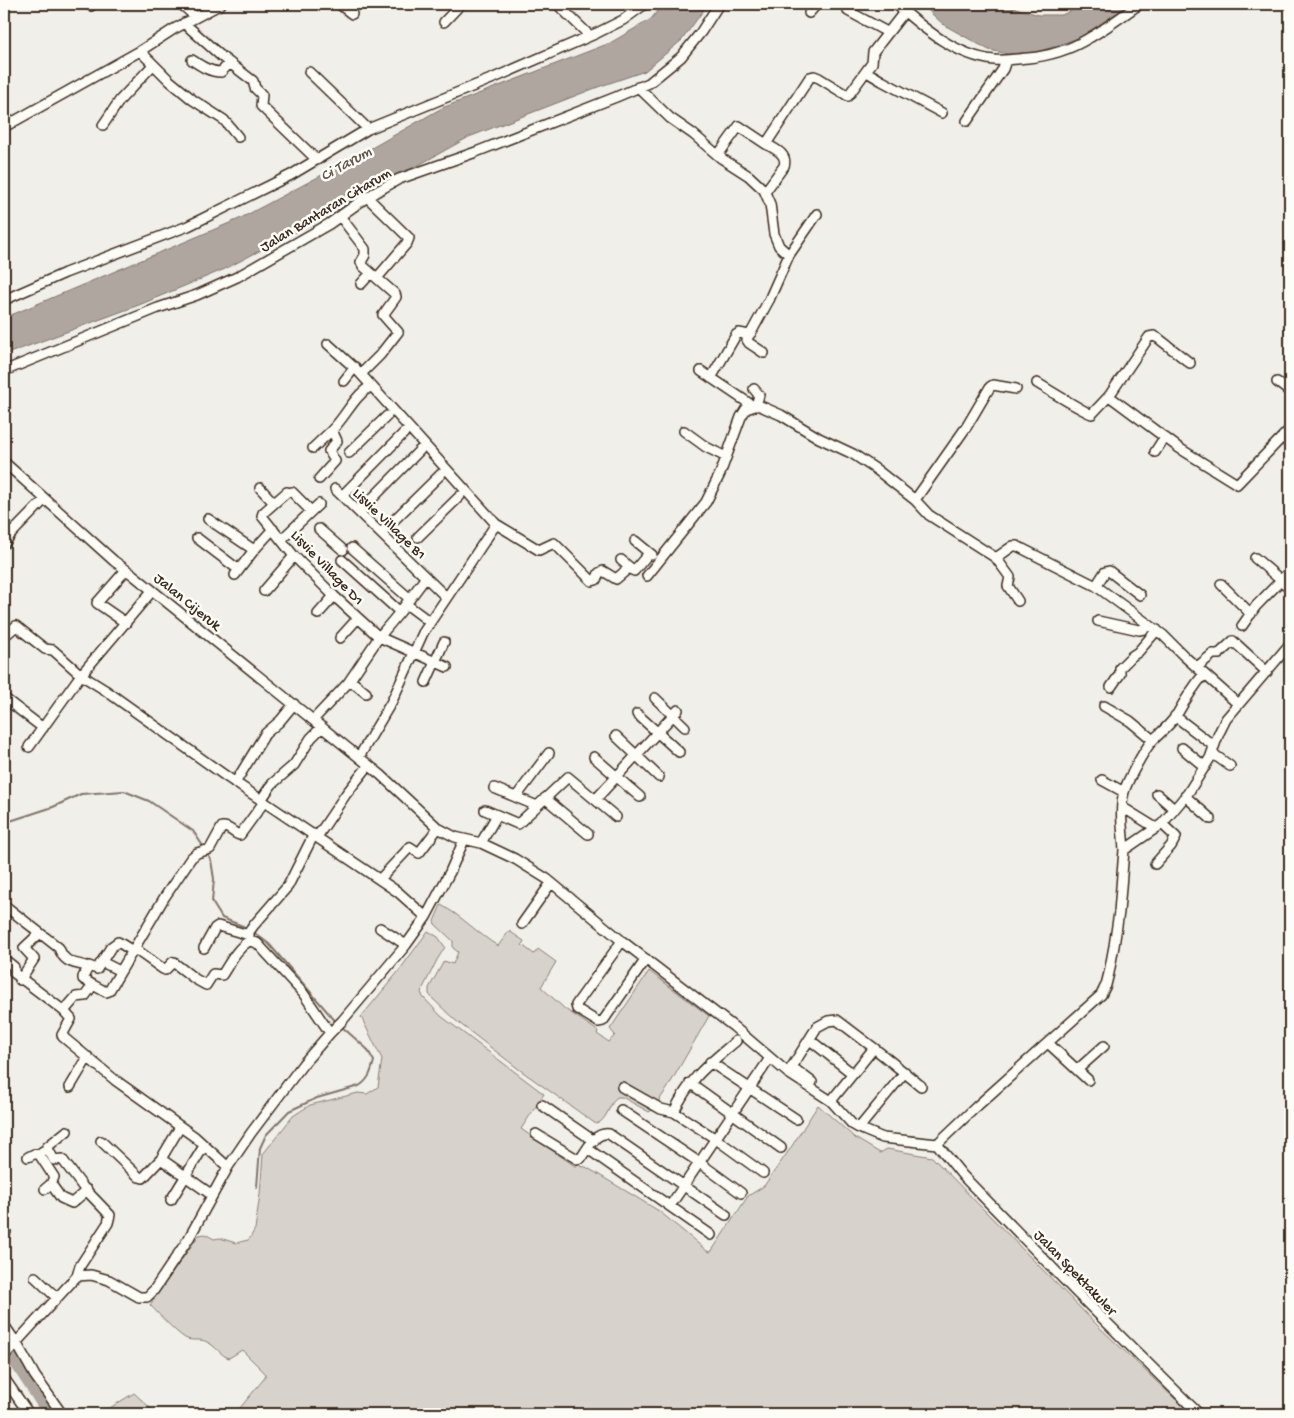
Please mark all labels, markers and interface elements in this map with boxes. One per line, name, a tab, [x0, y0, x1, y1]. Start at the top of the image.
water label: Ci Tarum	[318, 143, 376, 187]
street label: Jalan Bantaran Citarum	[257, 164, 395, 257]
street label: Lisvie Village B1	[348, 485, 429, 564]
street label: Lisvie Village D1	[286, 527, 367, 610]
street label: Jalan Cijeruk	[150, 570, 225, 636]
street label: Jalan Spektakuler	[1029, 1227, 1121, 1321]

